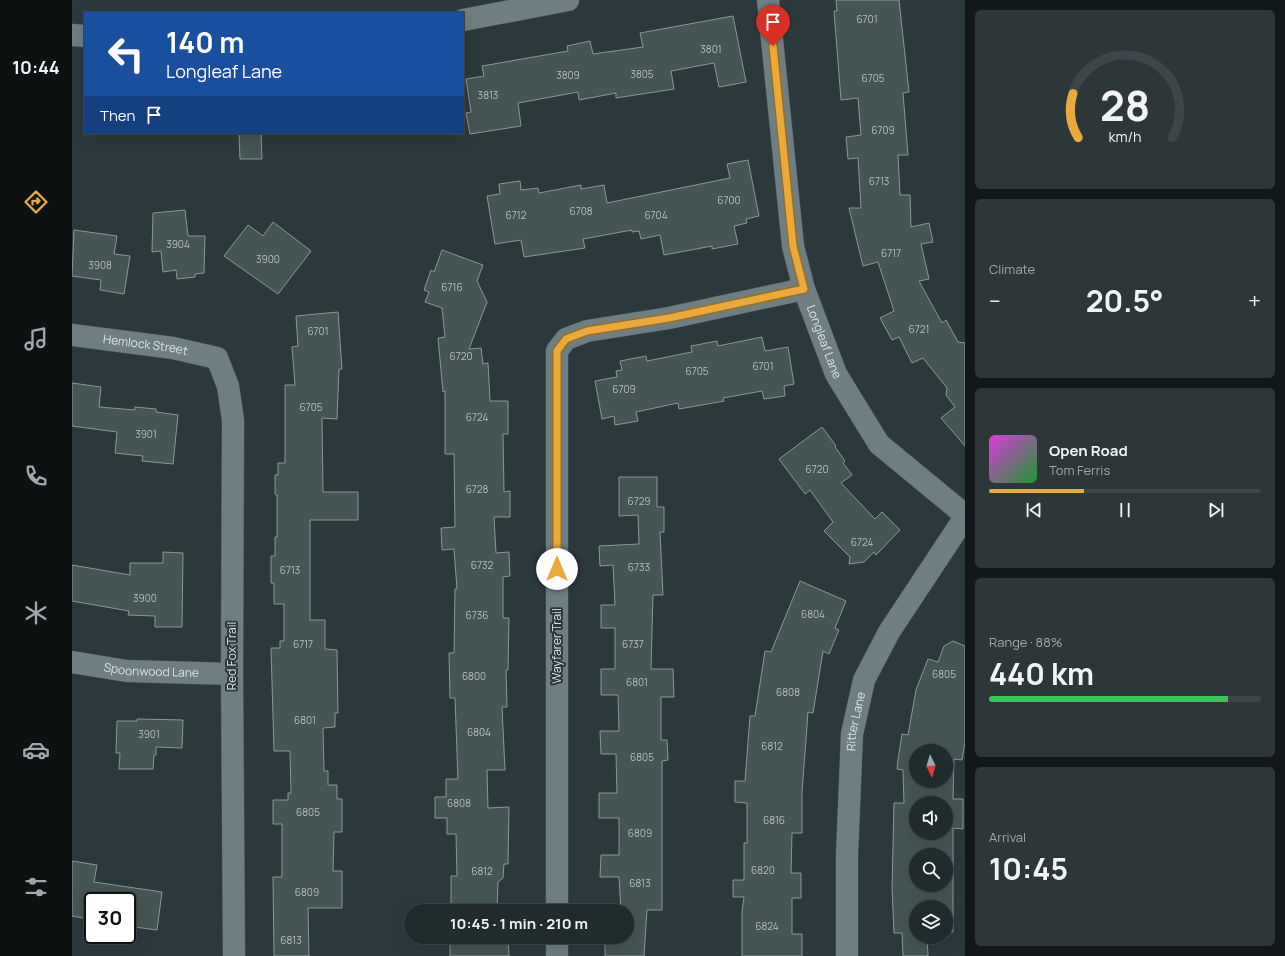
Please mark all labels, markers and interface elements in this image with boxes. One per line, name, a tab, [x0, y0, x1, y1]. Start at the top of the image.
pin	[756, 5, 790, 46]
icon: arrive	[762, 11, 784, 33]
house number: 6701	[856, 12, 878, 26]
text: 140 m	[166, 23, 245, 61]
icon: left	[100, 28, 152, 80]
house number: 3801	[700, 42, 722, 56]
text: 10:44	[12, 55, 60, 79]
text: Longleaf Lane	[166, 59, 282, 83]
house number: 3805	[630, 67, 654, 81]
house number: 3809	[556, 68, 580, 82]
house number: 6705	[861, 71, 885, 85]
text: 28	[1100, 76, 1150, 132]
house number: 3813	[478, 88, 498, 102]
icon: arrive	[143, 104, 165, 126]
text: Then	[100, 105, 135, 126]
house number: 6709	[871, 123, 895, 137]
text: km/h	[1108, 126, 1142, 145]
house number: 6713	[869, 174, 889, 188]
icon: directions	[22, 188, 50, 216]
house number: 6700	[717, 193, 741, 207]
house number: 6708	[569, 204, 593, 218]
house number: 6712	[506, 208, 527, 222]
house number: 6704	[644, 208, 668, 222]
house number: 3904	[166, 237, 190, 251]
house number: 6717	[881, 246, 901, 260]
house number: 3900	[256, 252, 280, 266]
house number: 3908	[88, 258, 112, 272]
text: Climate	[989, 260, 1035, 278]
house number: 6716	[441, 280, 463, 294]
text: 20.5°	[1086, 280, 1164, 321]
text: −	[989, 286, 1001, 316]
text: +	[1248, 286, 1261, 316]
street label: Longleaf Lane	[803, 302, 846, 382]
house number: 6721	[909, 322, 929, 336]
house number: 6701	[307, 324, 329, 338]
icon: music	[22, 325, 50, 353]
street label: Hemlock Street	[102, 330, 190, 359]
house number: 6720	[449, 349, 473, 363]
house number: 6701	[752, 359, 774, 373]
house number: 6705	[685, 364, 709, 378]
house number: 6709	[612, 382, 636, 396]
house number: 6705	[299, 400, 323, 414]
house number: 6724	[466, 410, 488, 424]
house number: 3901	[135, 427, 157, 441]
text: Open Road	[1049, 440, 1128, 461]
text: Tom Ferris	[1049, 461, 1110, 479]
icon: phone	[22, 462, 50, 490]
house number: 6720	[805, 462, 829, 476]
house number: 6728	[466, 482, 489, 496]
house number: 6729	[627, 494, 651, 508]
icon: previous	[1023, 499, 1045, 521]
icon: pause	[1114, 499, 1136, 521]
icon: next	[1205, 499, 1227, 521]
house number: 6724	[851, 535, 873, 549]
position arrow	[536, 548, 578, 590]
house number: 6732	[471, 558, 494, 572]
house number: 6733	[628, 560, 650, 574]
house number: 6713	[280, 563, 300, 577]
house number: 3900	[133, 591, 157, 605]
icon: climate	[22, 599, 50, 627]
house number: 6804	[801, 607, 825, 621]
house number: 6736	[466, 608, 488, 622]
street label: Wayfarer Trail	[548, 608, 565, 684]
street label: Red Fox Trail	[223, 622, 240, 690]
text: Range · 88%	[989, 633, 1062, 651]
house number: 6717	[293, 637, 313, 651]
house number: 6737	[622, 637, 644, 651]
text: 440 km	[989, 653, 1094, 694]
street label: Spoonwood Lane	[103, 658, 199, 681]
house number: 6805	[932, 667, 956, 681]
house number: 6800	[462, 669, 486, 683]
house number: 6801	[626, 675, 648, 689]
house number: 6808	[776, 685, 800, 699]
street label: Ritter Lane	[842, 690, 869, 751]
house number: 6801	[294, 713, 316, 727]
house number: 6804	[467, 725, 491, 739]
house number: 3901	[138, 727, 160, 741]
icon: car	[22, 736, 50, 764]
house number: 6812	[761, 739, 783, 753]
north arrow	[909, 744, 953, 788]
map controls	[909, 744, 953, 944]
house number: 6805	[630, 750, 654, 764]
house number: 6808	[447, 796, 471, 810]
button: sound	[909, 796, 953, 840]
house number: 6805	[296, 805, 320, 819]
house number: 6816	[763, 813, 785, 827]
house number: 6809	[628, 826, 652, 840]
text: Arrival	[989, 828, 1026, 846]
button: search	[909, 848, 953, 892]
text: 10:45	[989, 848, 1068, 889]
house number: 6820	[751, 863, 775, 877]
house number: 6812	[471, 864, 493, 878]
icon: filters	[22, 873, 50, 901]
house number: 6813	[629, 876, 651, 890]
house number: 6809	[295, 885, 319, 899]
speed limit sign: 30	[84, 892, 136, 944]
button: layers	[909, 900, 953, 944]
text: 10:45 · 1 min · 210 m	[450, 913, 588, 934]
house number: 6824	[755, 919, 779, 933]
house number: 6813	[280, 933, 302, 947]

